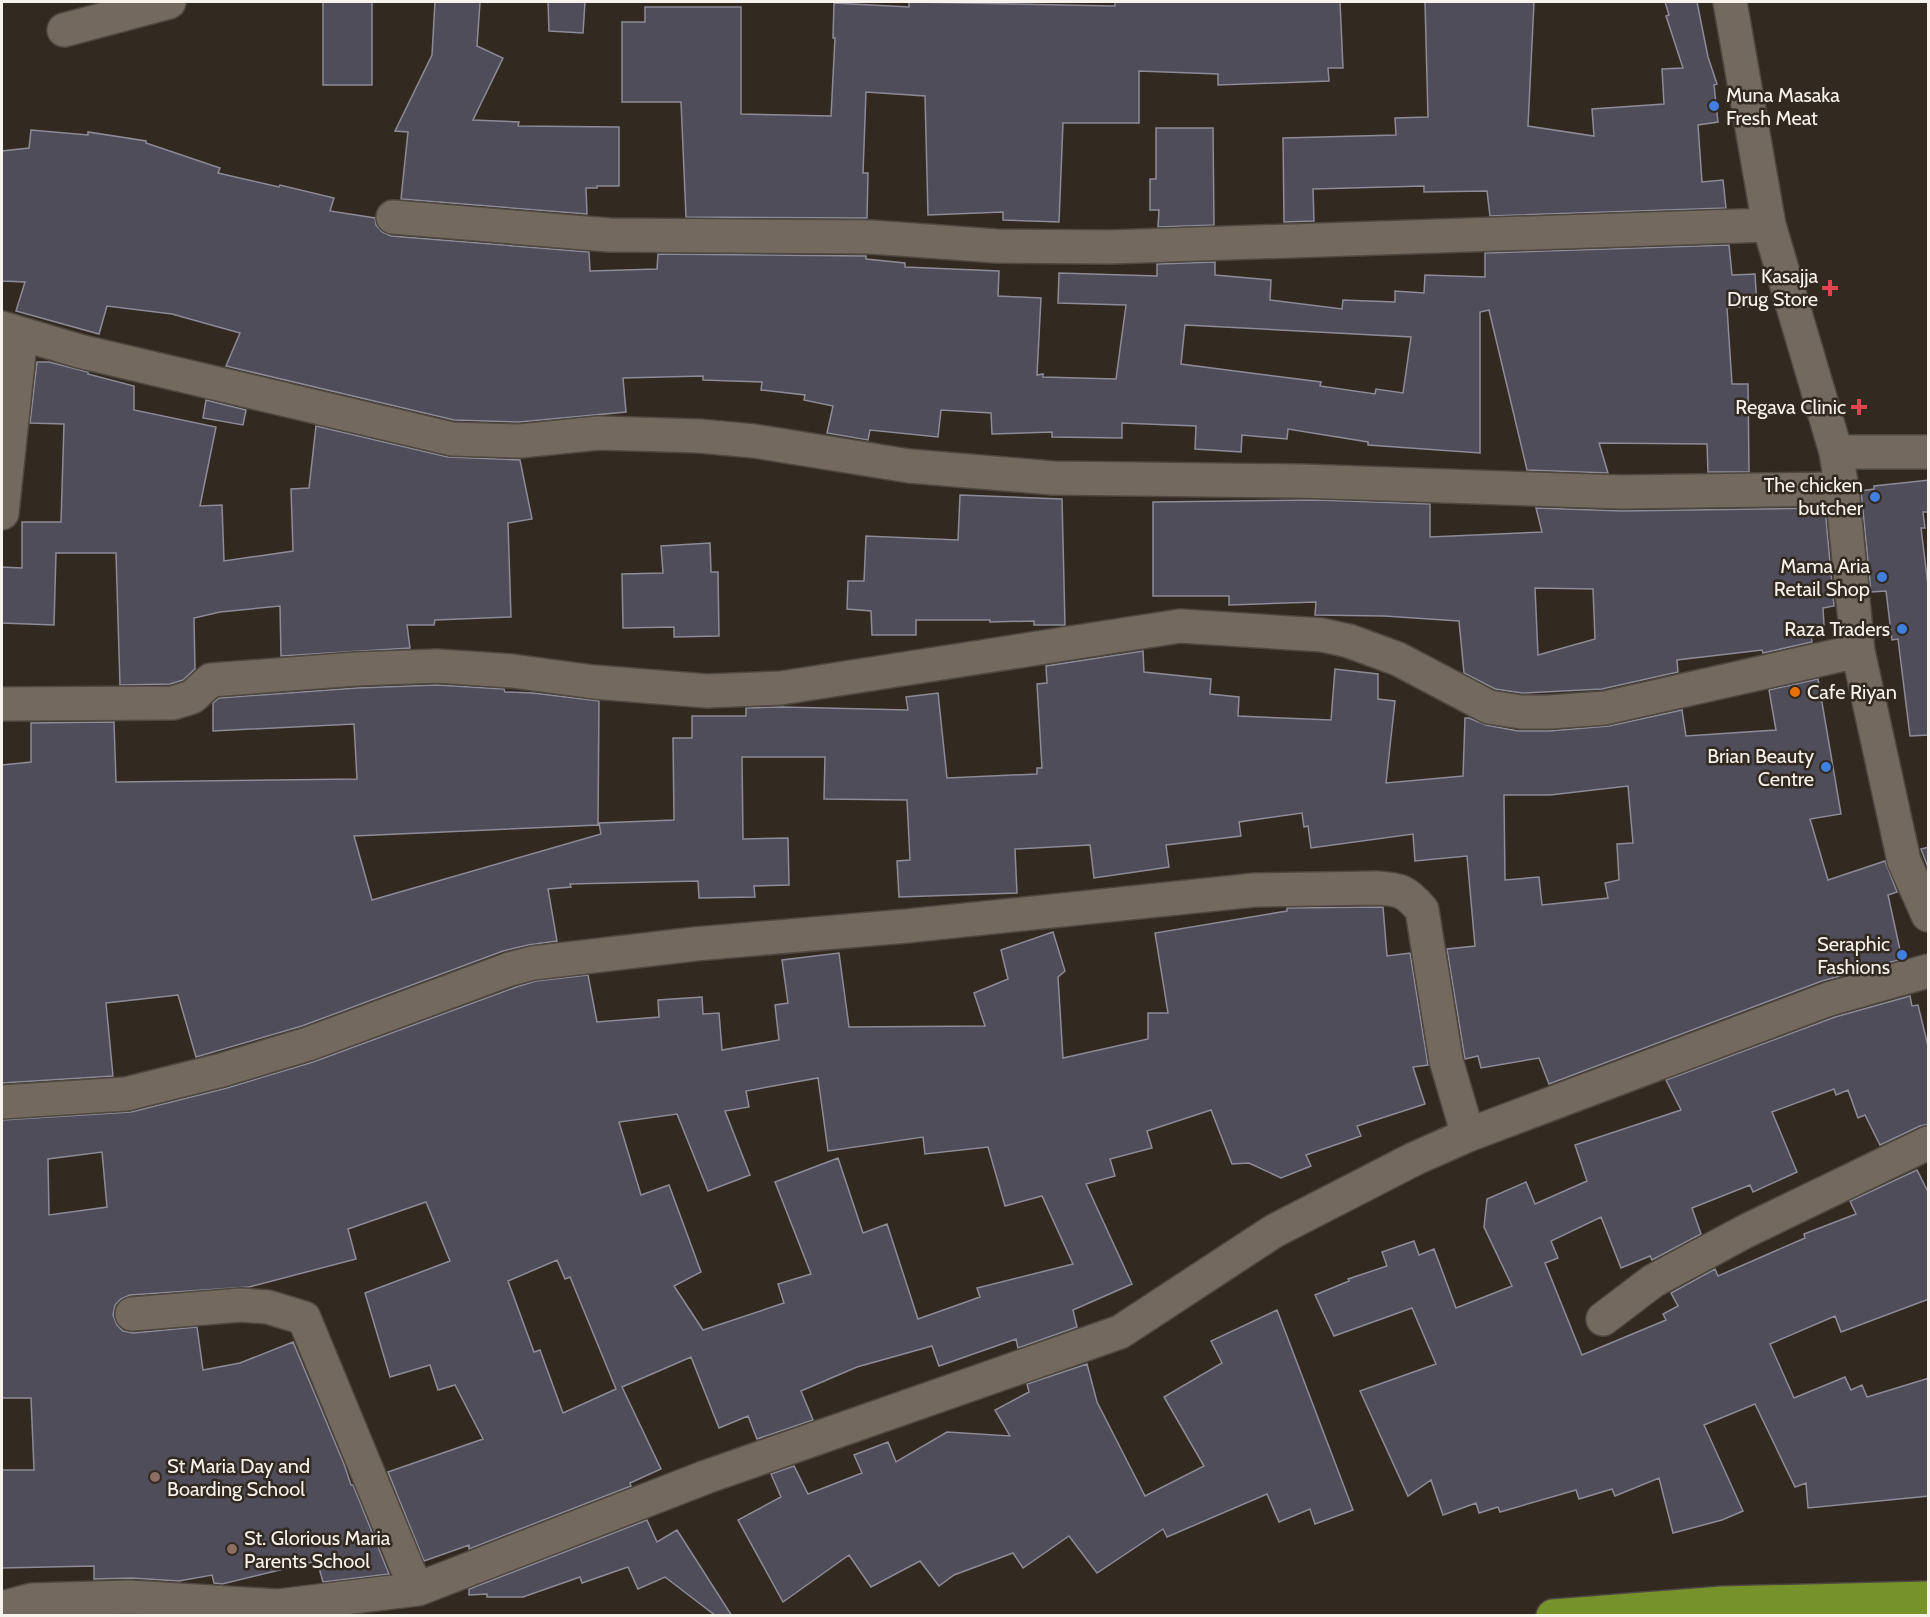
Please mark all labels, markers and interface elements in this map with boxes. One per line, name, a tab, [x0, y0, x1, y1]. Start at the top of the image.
place label: Muna Masaka Fresh Meat	[1726, 83, 1840, 130]
marker: Muna Masaka Fresh Meat	[1707, 99, 1721, 113]
place label: Kasajja Drug Store	[1727, 264, 1818, 311]
marker: Kasajja Drug Store	[1823, 281, 1837, 295]
place label: Regava Clinic	[1735, 395, 1846, 419]
marker: Regava Clinic	[1850, 398, 1868, 416]
place label: The chicken butcher	[1764, 473, 1864, 520]
marker: The chicken butcher	[1868, 490, 1882, 504]
place label: Mama Aria Retail Shop	[1774, 554, 1870, 601]
marker: Mama Aria Retail Shop	[1875, 570, 1889, 584]
place label: Raza Traders	[1784, 617, 1890, 641]
marker: Raza Traders	[1895, 622, 1909, 636]
place label: Cafe Riyan	[1807, 680, 1897, 704]
marker: Cafe Riyan	[1788, 685, 1802, 699]
place label: Brian Beauty Centre	[1707, 744, 1814, 791]
marker: Brian Beauty Centre	[1819, 760, 1833, 774]
place label: Seraphic Fashions	[1817, 932, 1890, 979]
marker: Seraphic Fashions	[1895, 948, 1909, 962]
place label: St Maria Day and Boarding School	[167, 1454, 310, 1501]
marker: St Maria Day and Boarding School	[148, 1470, 162, 1484]
place label: St. Glorious Maria Parents School	[244, 1526, 391, 1573]
marker: St. Glorious Maria Parents School	[225, 1542, 239, 1556]

